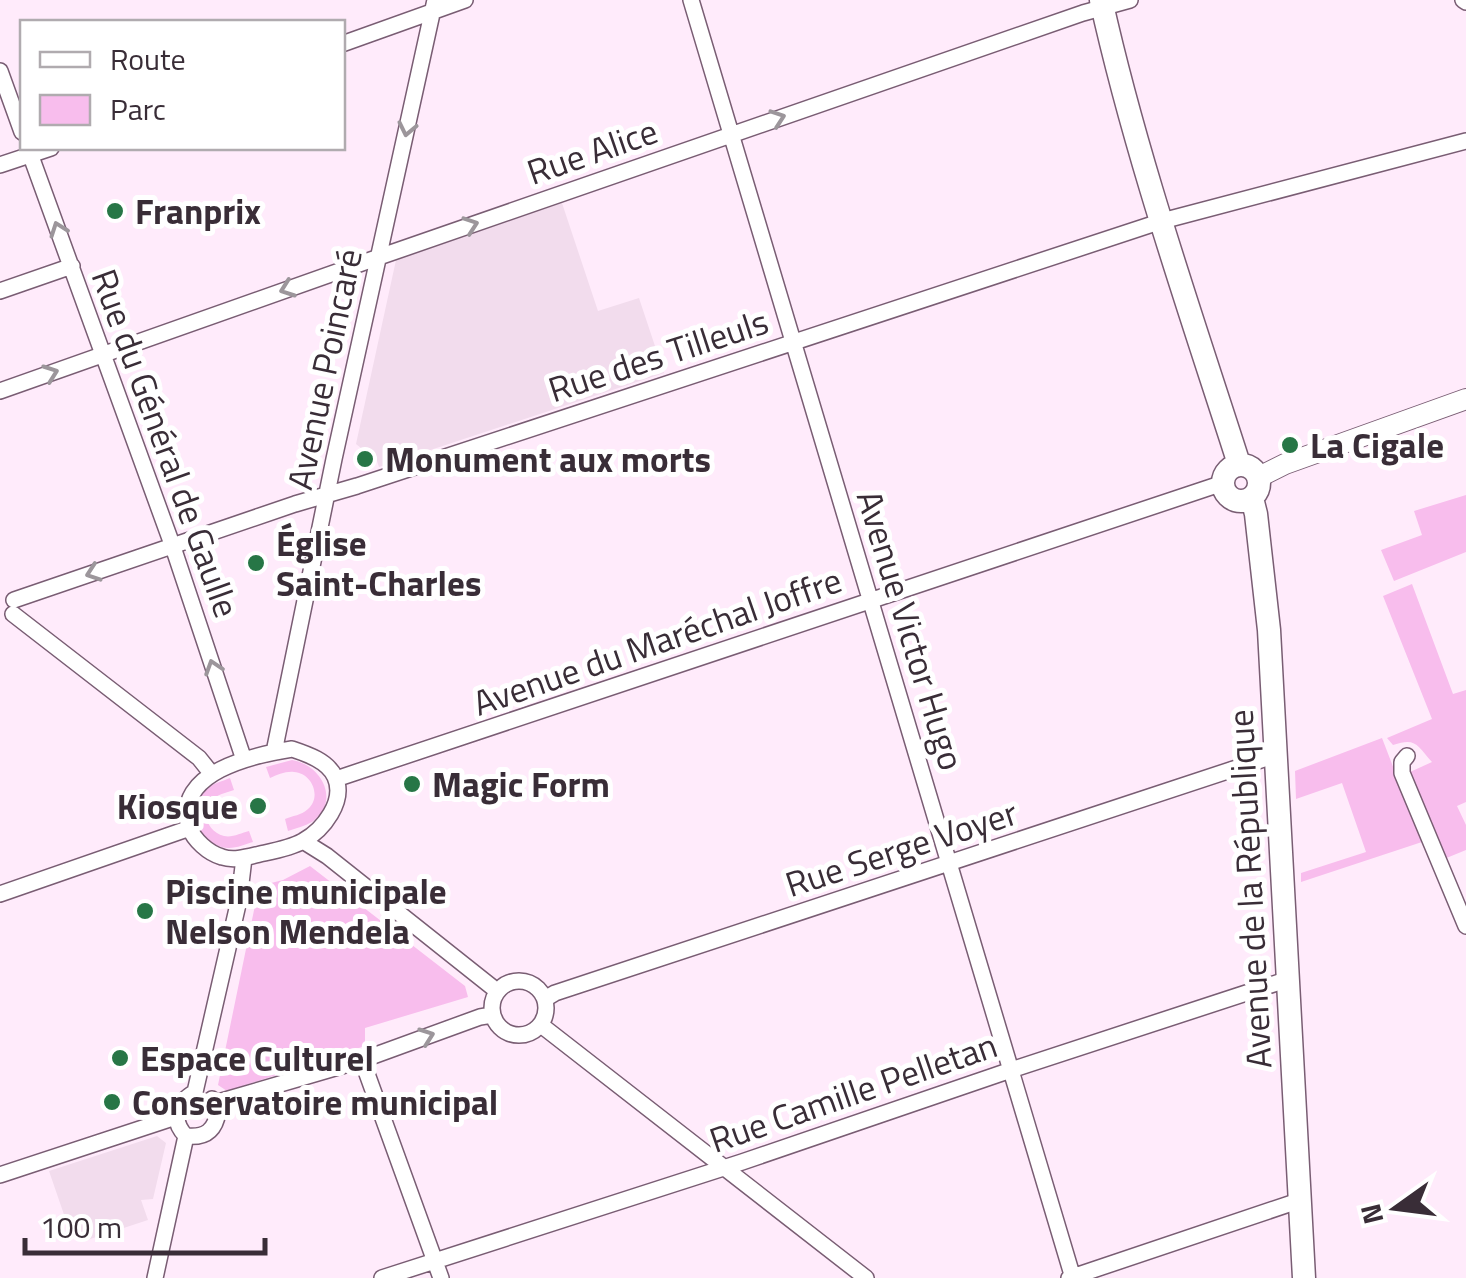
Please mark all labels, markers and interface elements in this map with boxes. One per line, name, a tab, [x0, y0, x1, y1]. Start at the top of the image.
legend	[20, 20, 345, 150]
text: Route	[110, 36, 186, 82]
text: Parc	[110, 86, 166, 132]
street label: Rue Alice	[519, 104, 665, 198]
one-way arrow	[769, 110, 786, 130]
one-way arrow	[398, 120, 419, 137]
place label: Franprix	[135, 184, 261, 238]
marker: Franprix	[104, 200, 126, 222]
one-way arrow	[461, 216, 478, 237]
one-way arrow	[49, 222, 70, 239]
street label: Avenue Poincaré	[272, 244, 376, 494]
street label: Rue du Général de Gaulle	[78, 261, 254, 625]
one-way arrow	[279, 278, 296, 298]
street label: Rue des Tilleuls	[541, 294, 775, 416]
one-way arrow	[42, 364, 59, 385]
place label: La Cigale	[1310, 418, 1444, 472]
place label: Monument aux morts	[385, 432, 711, 486]
marker: La Cigale	[1279, 434, 1301, 456]
marker: Monument aux morts	[354, 448, 376, 470]
street label: Avenue Victor Hugo	[843, 484, 979, 776]
place label: Église Saint-Charles	[276, 516, 481, 610]
marker: Église Saint-Charles	[245, 552, 267, 574]
street label: Avenue du Maréchal Joffre	[465, 553, 849, 729]
one-way arrow	[86, 562, 103, 582]
one-way arrow	[205, 660, 225, 677]
street label: Avenue de la République	[1213, 708, 1285, 1070]
place label: Magic Form	[432, 757, 610, 811]
marker: Magic Form	[401, 773, 423, 795]
place label: Kiosque	[117, 779, 238, 833]
street label: Rue Serge Voyer	[778, 785, 1024, 911]
marker: Kiosque	[247, 795, 269, 817]
place label: Piscine municipale Nelson Mendela	[165, 864, 447, 958]
marker: Piscine municipale Nelson Mendela	[134, 900, 156, 922]
street label: Rue Camille Pelletan	[702, 1017, 1004, 1167]
one-way arrow	[417, 1028, 435, 1048]
place label: Espace Culturel	[140, 1031, 374, 1085]
marker: Espace Culturel	[109, 1047, 131, 1069]
place label: Conservatoire municipal	[132, 1075, 498, 1129]
marker: Conservatoire municipal	[101, 1091, 123, 1113]
north arrow	[1346, 1158, 1446, 1258]
scale bar	[25, 1193, 265, 1255]
text: N	[1348, 1200, 1394, 1229]
text: 100 m	[40, 1204, 122, 1250]

